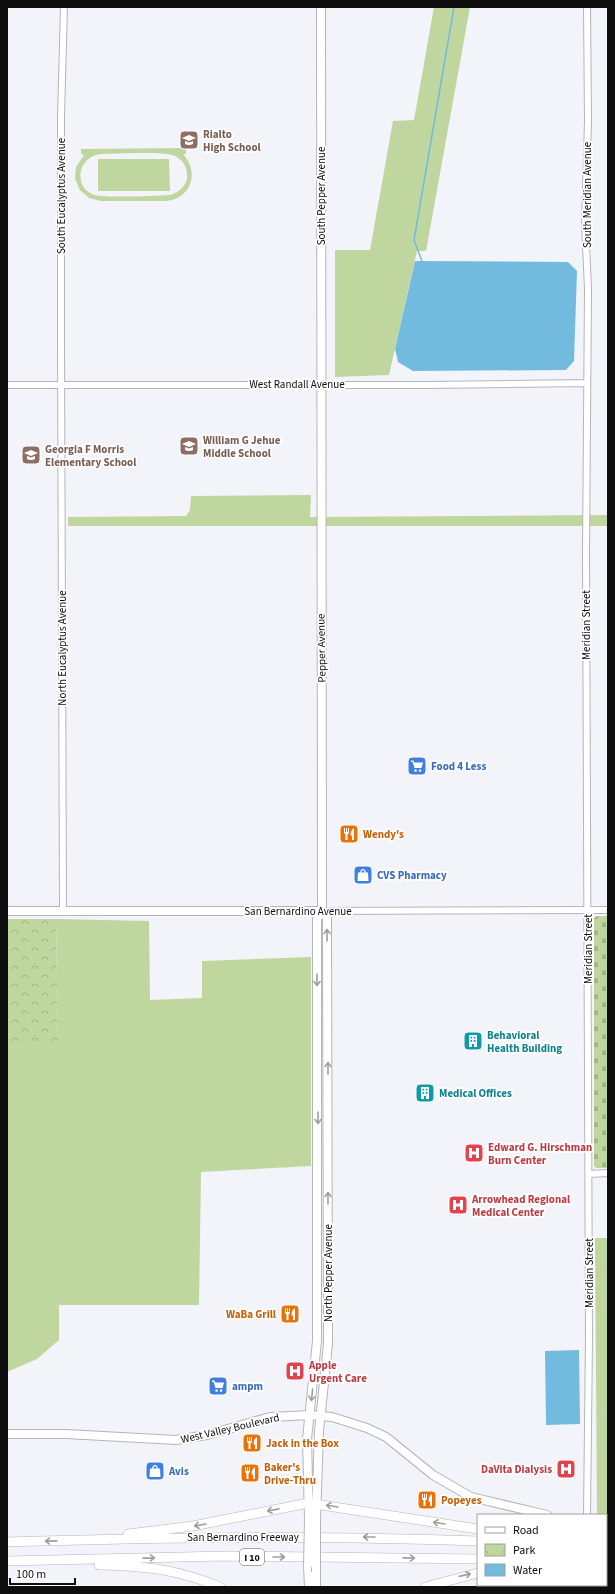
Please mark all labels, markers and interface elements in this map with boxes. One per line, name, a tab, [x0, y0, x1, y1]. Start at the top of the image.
place label: Rialto High School	[203, 127, 262, 155]
school or university icon: Rialto High School	[178, 129, 200, 151]
street label: South Eucalyptus Avenue	[54, 137, 69, 254]
street label: South Meridian Avenue	[580, 141, 595, 248]
street label: South Pepper Avenue	[314, 146, 329, 245]
street label: West Randall Avenue	[249, 377, 345, 392]
place label: William G Jehue Middle School	[203, 433, 281, 461]
school or university icon: William G Jehue Middle School	[178, 435, 200, 457]
place label: Georgia F Morris Elementary School	[45, 442, 137, 470]
school or university icon: Georgia F Morris Elementary School	[20, 444, 42, 466]
street label: North Eucalyptus Avenue	[55, 590, 70, 706]
street label: Meridian Street	[579, 590, 594, 660]
street label: Pepper Avenue	[313, 613, 330, 683]
supermarket icon: Food 4 Less	[406, 755, 428, 777]
place label: Food 4 Less	[431, 759, 486, 774]
restaurant icon: Wendy's	[338, 823, 360, 845]
place label: Wendy's	[363, 827, 404, 842]
shop icon: CVS Pharmacy	[352, 864, 374, 886]
place label: CVS Pharmacy	[377, 868, 447, 883]
street label: San Bernardino Avenue	[244, 904, 352, 919]
street label: Meridian Street	[581, 914, 596, 984]
one-way arrow	[323, 929, 331, 942]
one-way arrow	[313, 973, 321, 986]
place label: Behavioral Health Building	[487, 1028, 562, 1056]
building icon: Behavioral Health Building	[462, 1030, 484, 1052]
one-way arrow	[324, 1062, 332, 1075]
building icon: Medical Offices	[414, 1082, 436, 1104]
place label: Medical Offices	[439, 1086, 512, 1101]
one-way arrow	[314, 1111, 322, 1124]
place label: Edward G. Hirschman Burn Center	[488, 1140, 592, 1168]
hospital icon: Edward G. Hirschman Burn Center	[463, 1142, 485, 1164]
one-way arrow	[324, 1192, 332, 1205]
place label: Arrowhead Regional Medical Center	[471, 1192, 571, 1220]
hospital icon: Arrowhead Regional Medical Center	[447, 1194, 469, 1216]
street label: North Pepper Avenue	[321, 1224, 336, 1322]
street label: Meridian Street	[582, 1238, 597, 1308]
restaurant icon: WaBa Grill	[279, 1303, 301, 1325]
place label: WaBa Grill	[226, 1307, 277, 1322]
place label: Apple Urgent Care	[308, 1358, 367, 1386]
hospital icon: Apple Urgent Care	[284, 1360, 306, 1382]
supermarket icon: ampm	[207, 1375, 229, 1397]
place label: ampm	[232, 1379, 263, 1394]
one-way arrow	[309, 1388, 316, 1401]
street label: West Valley Boulevard	[179, 1410, 281, 1447]
restaurant icon: Jack in the Box	[241, 1432, 263, 1454]
place label: Jack in the Box	[266, 1436, 339, 1451]
hospital icon: DaVita Dialysis	[555, 1458, 577, 1480]
shop icon: Avis	[144, 1460, 166, 1482]
place label: Baker's Drive-Thru	[264, 1460, 316, 1488]
restaurant icon: Baker's Drive-Thru	[239, 1462, 261, 1484]
place label: DaVita Dialysis	[481, 1462, 552, 1477]
place label: Avis	[168, 1464, 189, 1479]
restaurant icon: Popeyes	[416, 1489, 438, 1511]
place label: Popeyes	[441, 1493, 482, 1508]
one-way arrow	[326, 1502, 339, 1510]
one-way arrow	[267, 1507, 280, 1515]
legend	[477, 1514, 607, 1586]
one-way arrow	[433, 1518, 446, 1526]
one-way arrow	[194, 1521, 207, 1529]
text: Road	[513, 1522, 539, 1539]
street label: San Bernardino Freeway	[187, 1530, 299, 1545]
one-way arrow	[363, 1533, 376, 1541]
one-way arrow	[45, 1537, 58, 1545]
text: Park	[513, 1542, 535, 1559]
road number: I 10	[240, 1549, 264, 1565]
one-way arrow	[272, 1553, 285, 1561]
one-way arrow	[142, 1554, 155, 1562]
one-way arrow	[402, 1554, 415, 1562]
scale bar	[10, 1560, 75, 1586]
text: Water	[513, 1562, 543, 1579]
text: 100 m	[16, 1566, 46, 1583]
one-way arrow	[458, 1571, 471, 1579]

